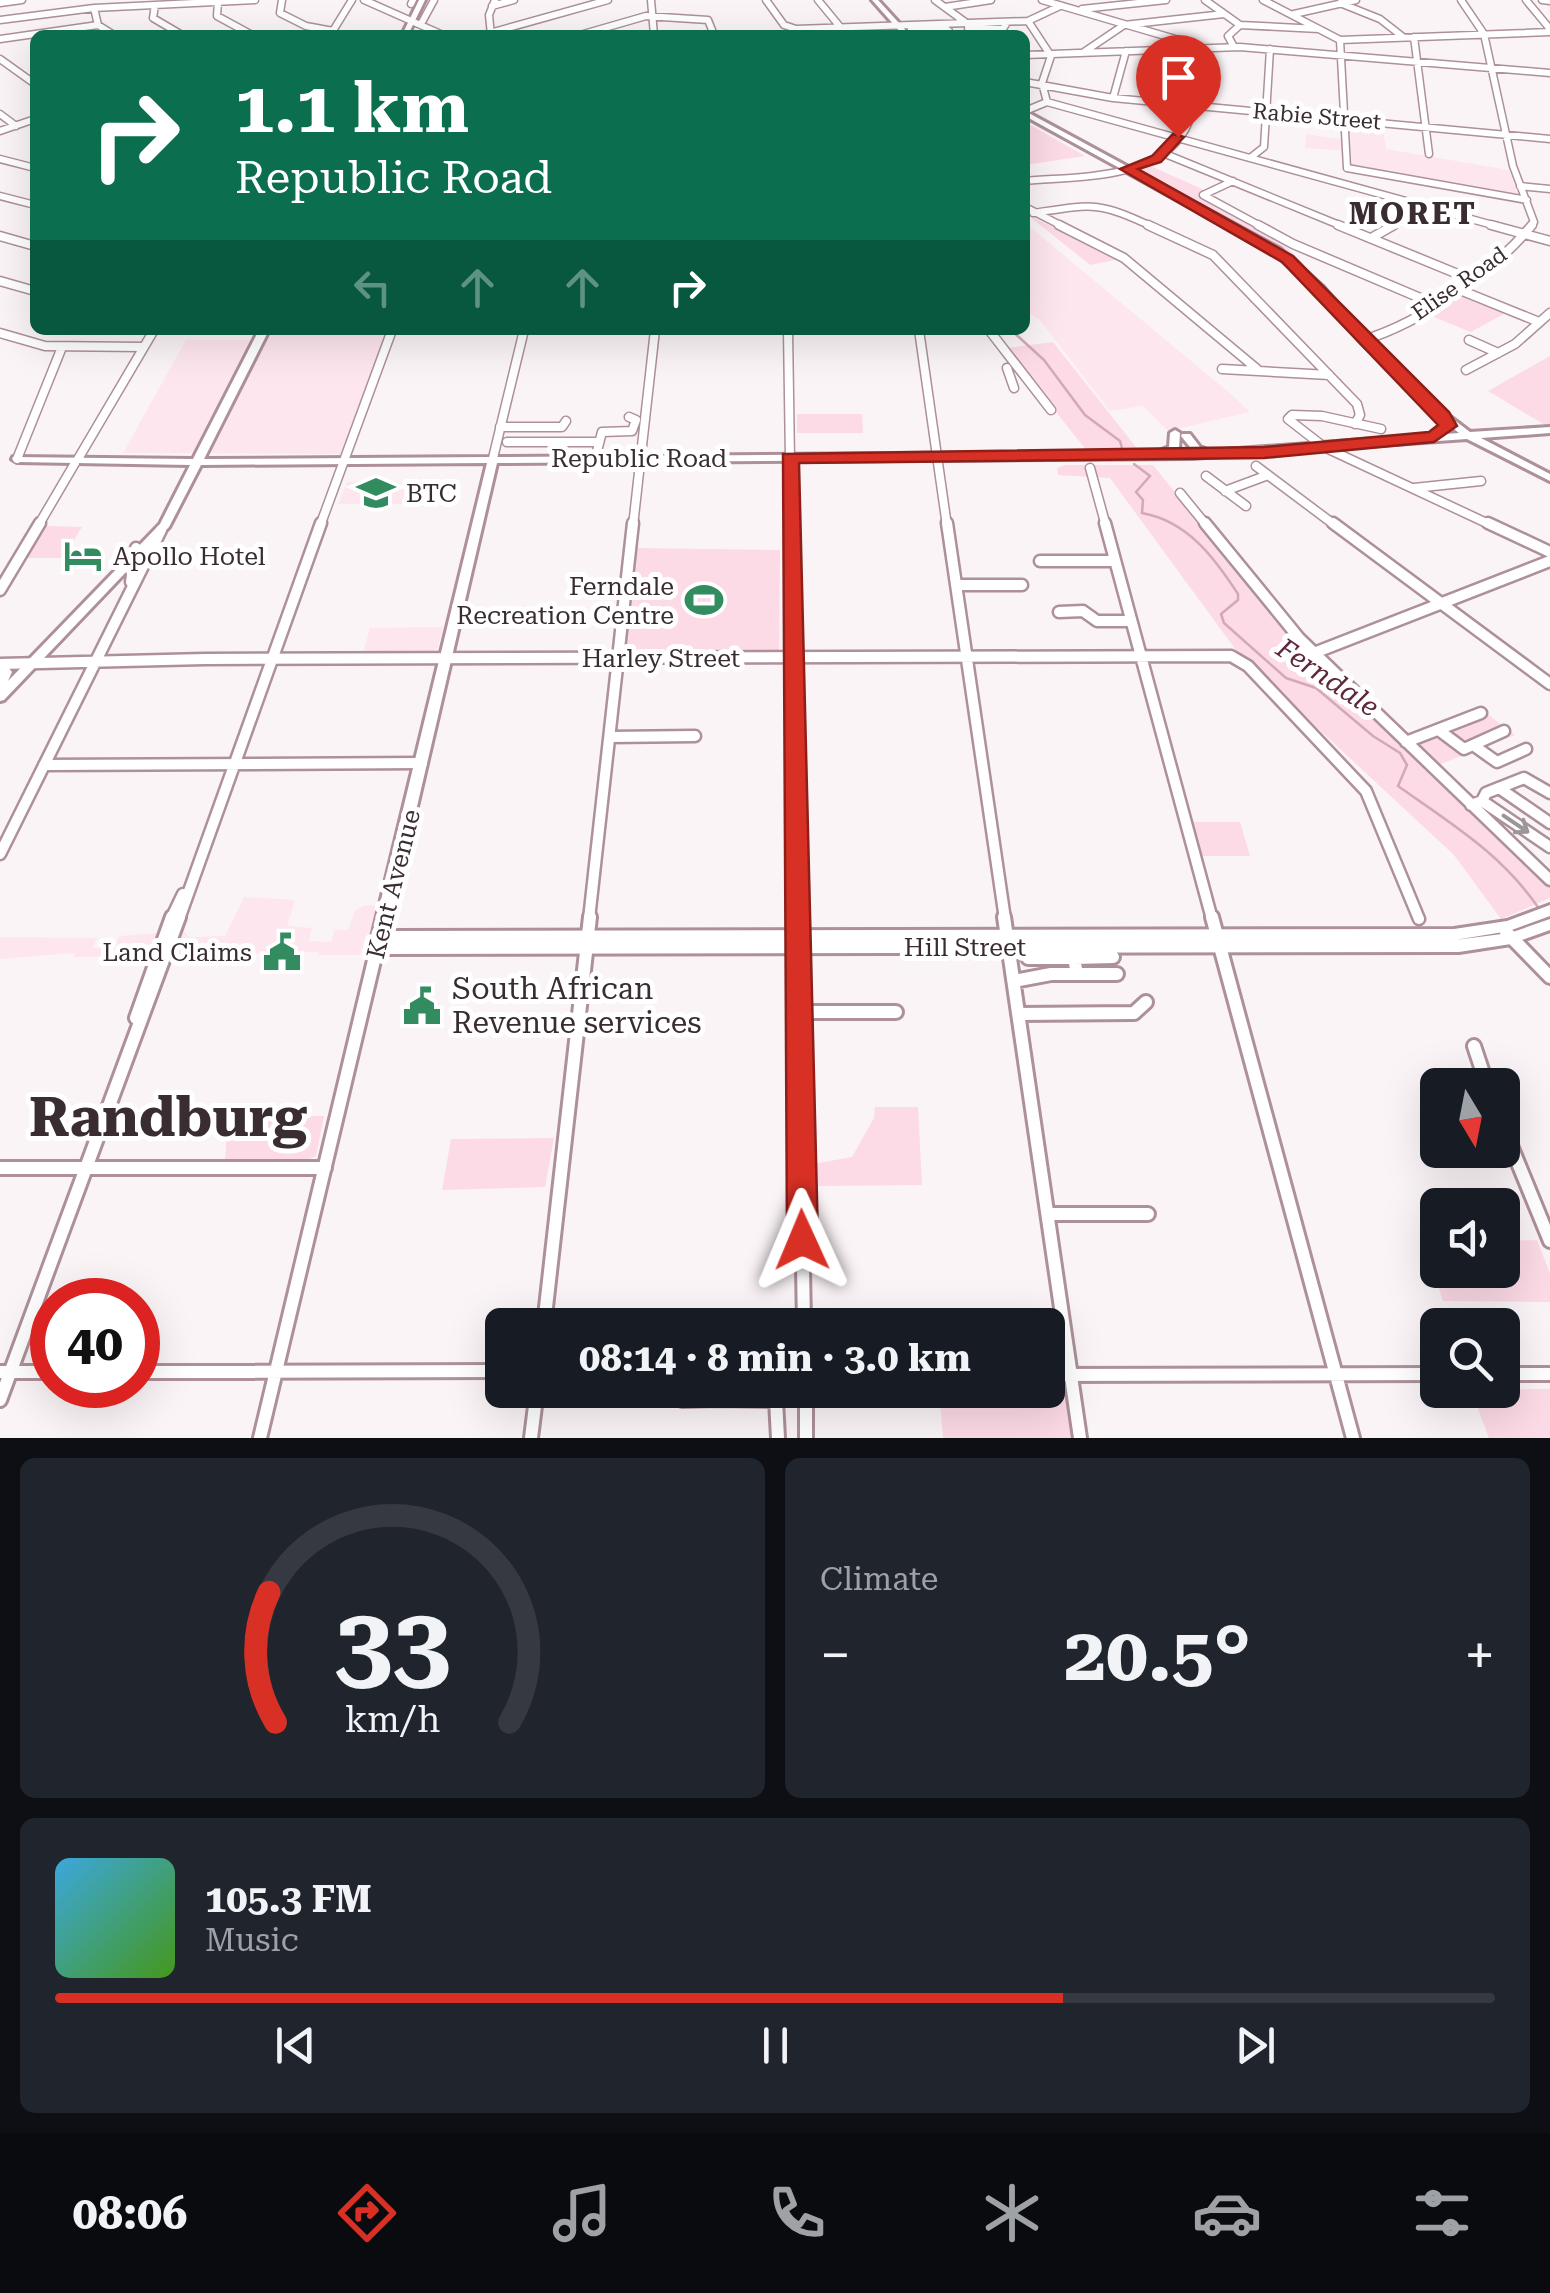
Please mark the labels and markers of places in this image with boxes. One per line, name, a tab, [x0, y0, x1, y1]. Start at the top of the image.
pin	[1136, 35, 1221, 138]
school or university icon: BTC	[355, 472, 397, 514]
place label: BTC	[406, 479, 457, 508]
hotel icon: Apollo Hotel	[62, 535, 104, 577]
place label: Apollo Hotel	[113, 542, 266, 571]
place label: Ferndale Recreation Centre	[456, 572, 674, 630]
sports icon: Ferndale Recreation Centre	[683, 579, 725, 621]
public building icon: Land Claims	[261, 931, 303, 973]
place label: Land Claims	[102, 938, 252, 967]
place label: South African Revenue services	[452, 971, 702, 1040]
public building icon: South African Revenue services	[401, 985, 443, 1027]

